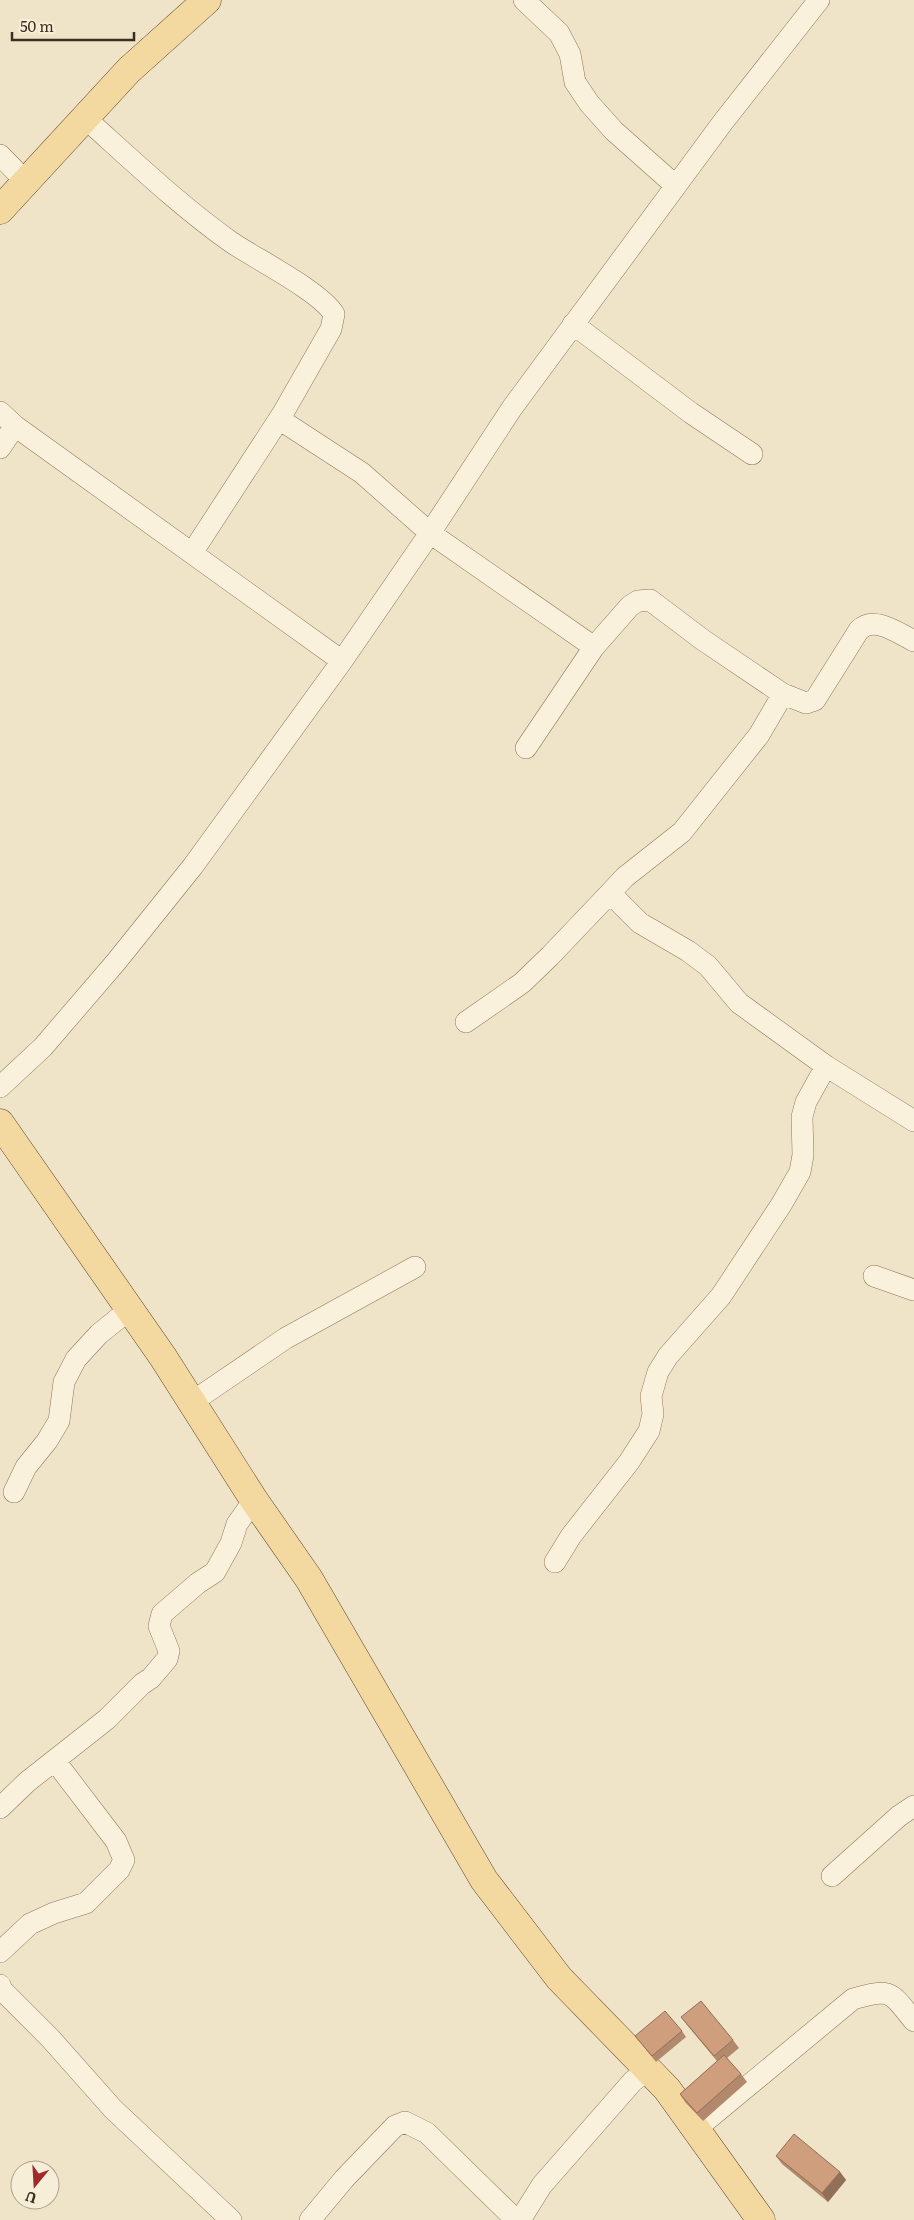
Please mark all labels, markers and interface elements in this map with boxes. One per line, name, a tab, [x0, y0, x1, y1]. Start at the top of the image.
scale bar	[12, 10, 135, 42]
text: 50 m	[20, 14, 54, 37]
north arrow	[10, 2160, 60, 2210]
text: U	[22, 2187, 39, 2210]

